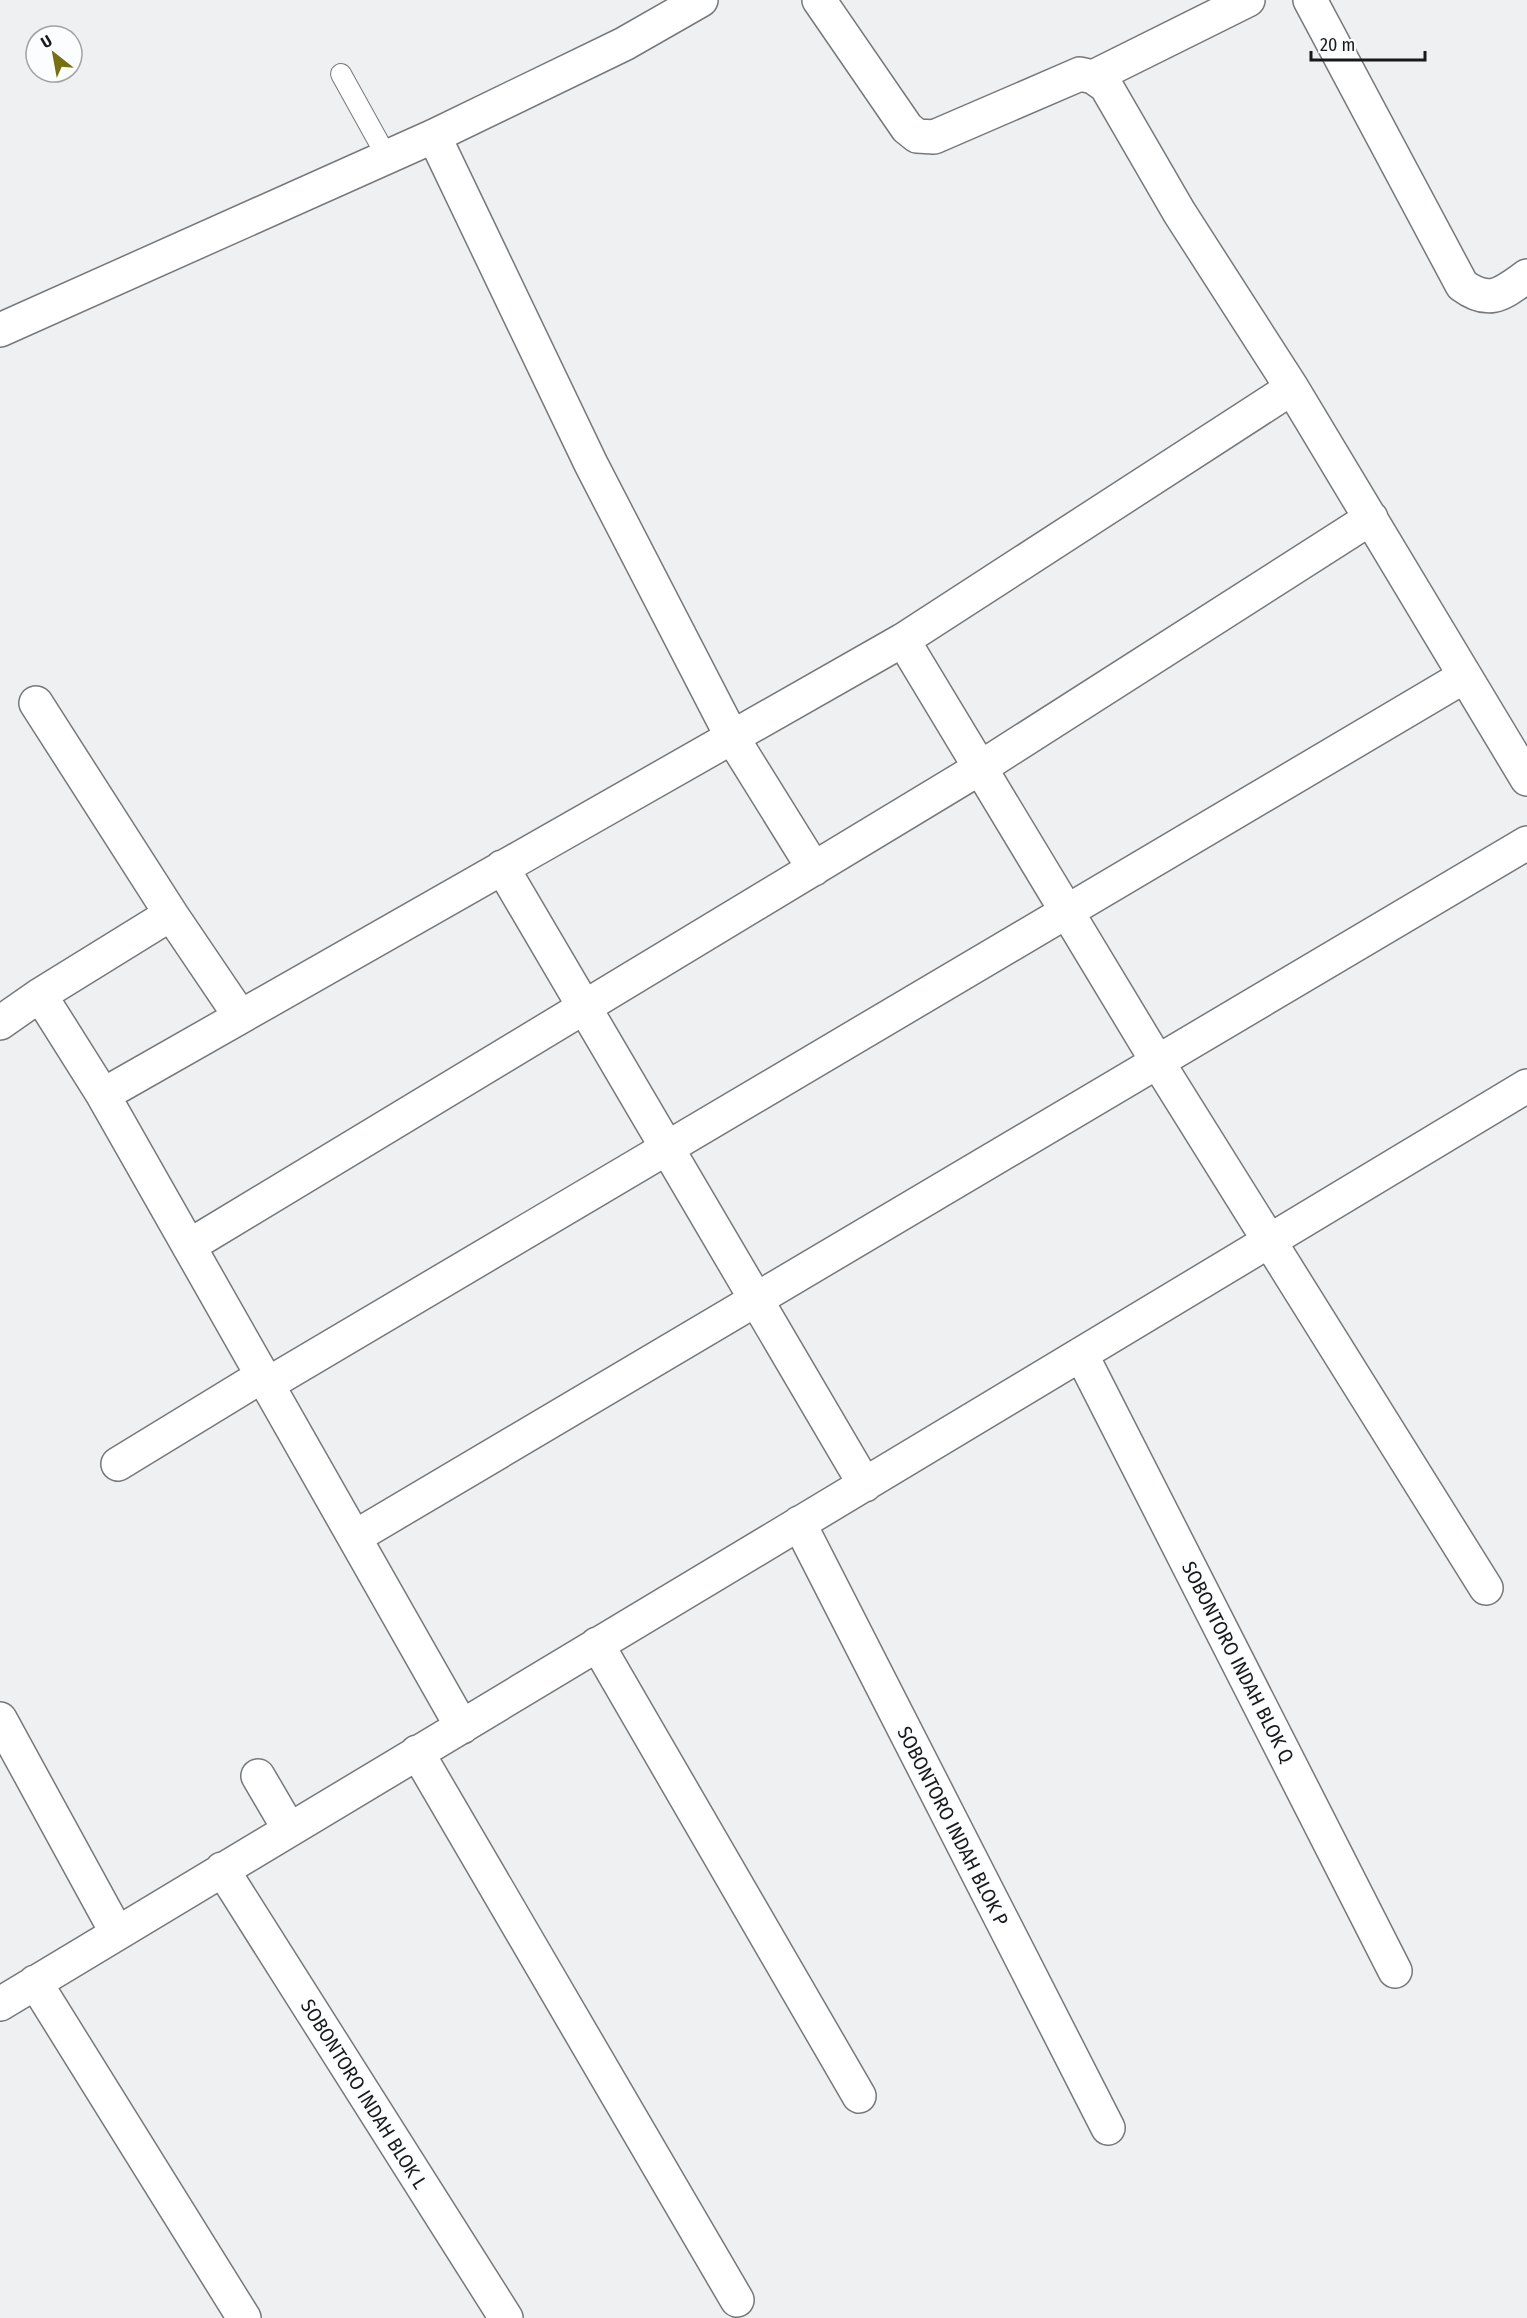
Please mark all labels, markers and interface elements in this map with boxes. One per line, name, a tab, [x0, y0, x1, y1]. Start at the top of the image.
north arrow	[24, 24, 84, 84]
scale bar	[1311, 24, 1425, 62]
text: U	[38, 31, 55, 52]
text: 20 m	[1320, 34, 1355, 56]
street label: SOBONTORO INDAH BLOK Q	[1177, 1557, 1299, 1767]
street label: SOBONTORO INDAH BLOK P	[892, 1722, 1014, 1930]
street label: SOBONTORO INDAH BLOK L	[296, 1995, 432, 2193]

